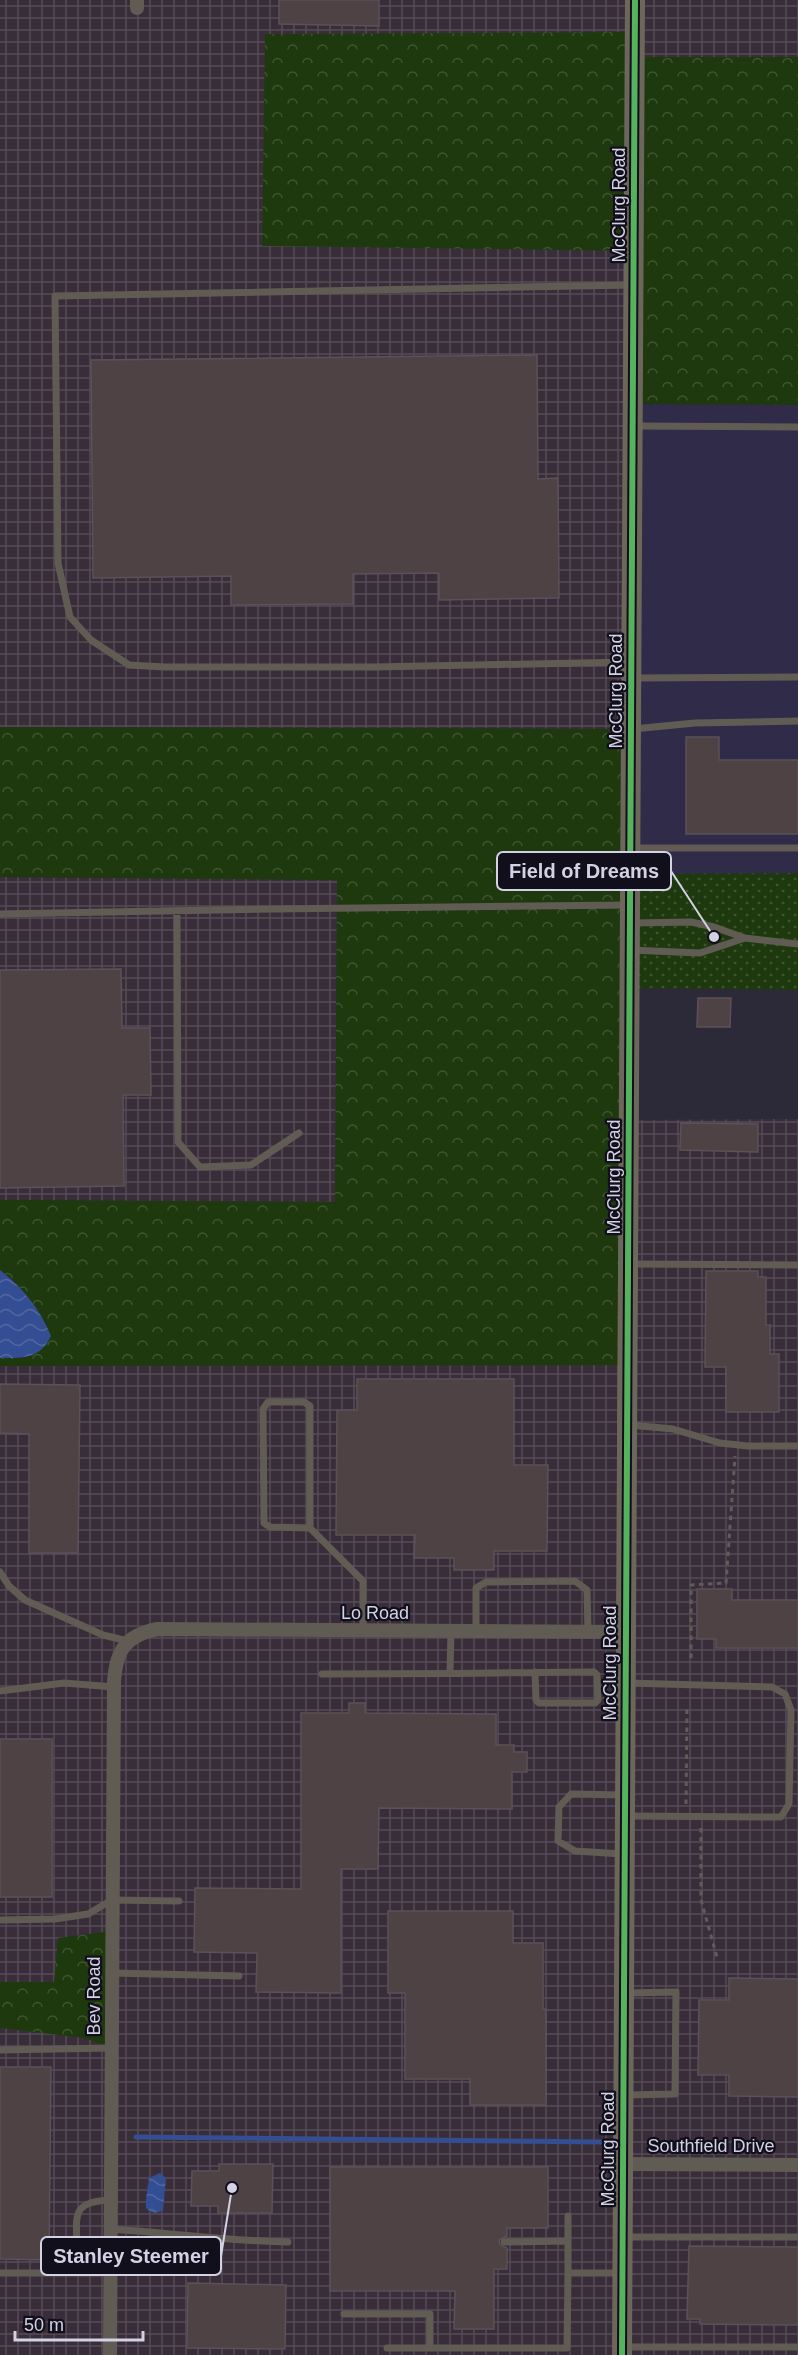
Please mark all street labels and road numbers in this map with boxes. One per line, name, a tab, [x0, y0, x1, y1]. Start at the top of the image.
street label: McClurg Road	[609, 147, 629, 263]
street label: McClurg Road	[606, 633, 626, 749]
street label: McClurg Road	[604, 1119, 624, 1235]
street label: Lo Road	[341, 1603, 409, 1623]
street label: McClurg Road	[600, 1605, 620, 1721]
street label: Bev Road	[84, 1956, 104, 2036]
street label: McClurg Road	[598, 2091, 618, 2207]
street label: Southfield Drive	[647, 2136, 775, 2156]

